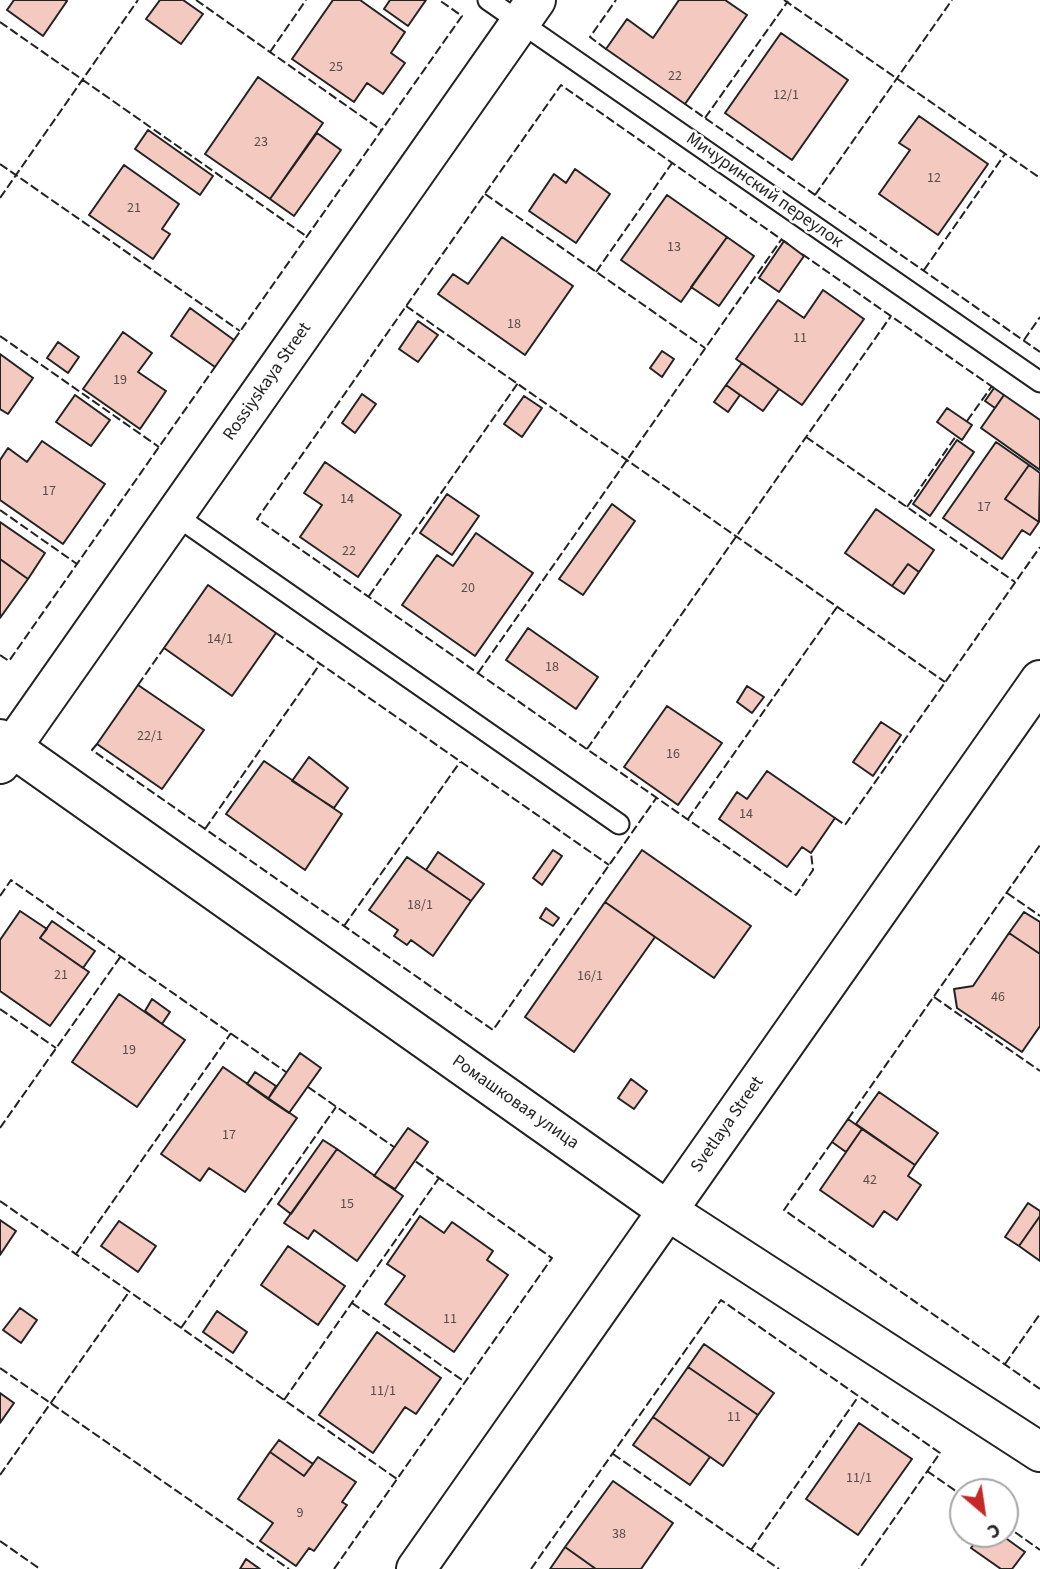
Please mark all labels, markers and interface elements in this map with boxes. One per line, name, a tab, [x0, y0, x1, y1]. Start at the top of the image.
house number: 25	[329, 60, 343, 76]
house number: 22	[668, 69, 682, 85]
house number: 12/1	[773, 88, 799, 104]
street label: Мичуринский переулок	[681, 129, 847, 253]
house number: 23	[254, 135, 268, 151]
house number: 12	[927, 171, 941, 187]
house number: 21	[127, 201, 141, 217]
house number: 13	[667, 240, 681, 256]
house number: 18	[507, 317, 521, 333]
street label: Rossiyskaya Street	[219, 319, 317, 445]
house number: 11	[793, 331, 807, 347]
house number: 19	[113, 373, 127, 389]
house number: 17	[42, 484, 56, 500]
house number: 14	[340, 492, 354, 508]
house number: 17	[977, 500, 991, 516]
house number: 22	[342, 544, 356, 560]
house number: 20	[461, 581, 475, 597]
house number: 14/1	[207, 632, 233, 648]
house number: 18	[545, 660, 559, 676]
house number: 22/1	[137, 729, 163, 745]
house number: 16	[666, 747, 680, 763]
house number: 14	[739, 807, 753, 823]
house number: 18/1	[407, 898, 433, 914]
house number: 21	[54, 968, 68, 984]
house number: 16/1	[577, 969, 603, 985]
house number: 46	[991, 990, 1005, 1006]
house number: 19	[122, 1043, 136, 1059]
street label: Ромашковая улица	[447, 1051, 583, 1155]
street label: Svetlaya Street	[687, 1073, 769, 1177]
house number: 17	[222, 1128, 236, 1144]
house number: 42	[863, 1173, 877, 1189]
house number: 15	[340, 1197, 354, 1213]
house number: 11	[443, 1312, 457, 1328]
house number: 11/1	[370, 1384, 396, 1400]
house number: 11	[727, 1410, 741, 1426]
house number: 11/1	[846, 1471, 872, 1487]
north arrow	[949, 1478, 1019, 1548]
house number: 9	[297, 1506, 303, 1522]
text: С	[982, 1516, 1005, 1545]
house number: 38	[612, 1527, 626, 1543]

